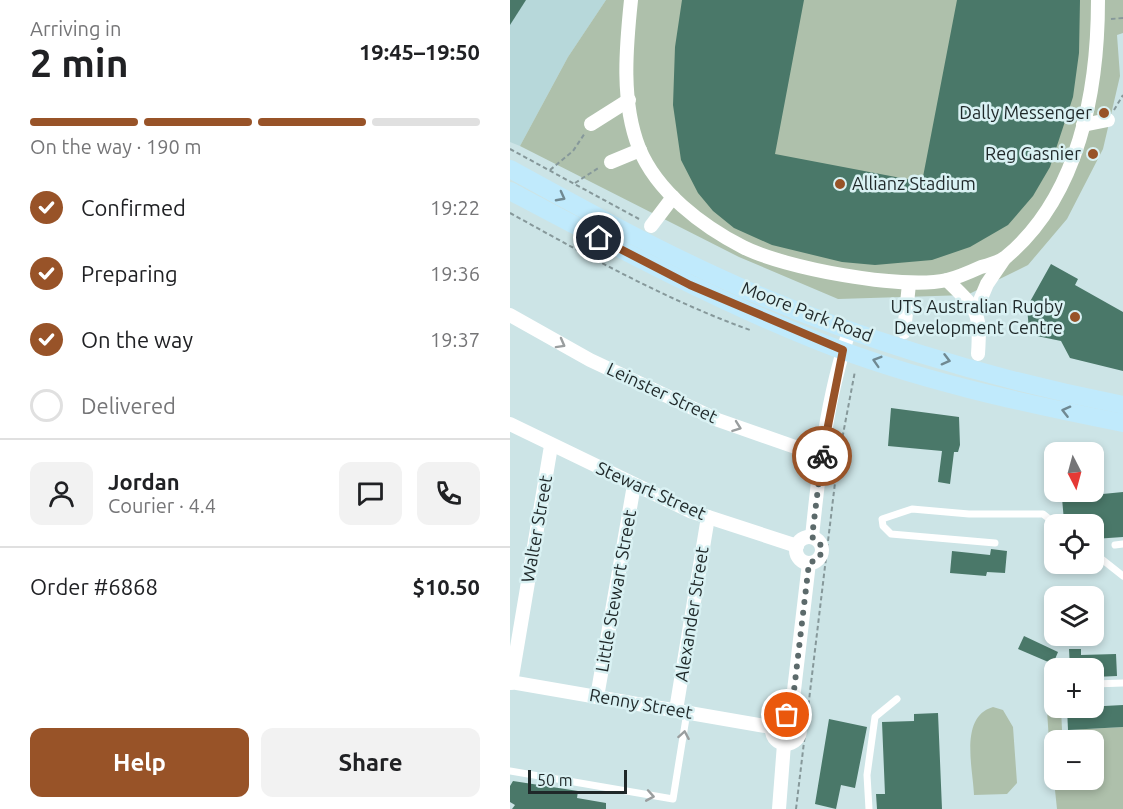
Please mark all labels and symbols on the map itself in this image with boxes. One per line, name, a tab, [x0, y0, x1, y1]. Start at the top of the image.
place label: Dally Messenger	[959, 102, 1092, 122]
marker: Dally Messenger	[1097, 106, 1111, 120]
place label: Reg Gasnier	[985, 143, 1081, 163]
marker: Reg Gasnier	[1086, 147, 1100, 161]
place label: Allianz Stadium	[852, 173, 976, 193]
marker: Allianz Stadium	[833, 177, 847, 191]
one-way arrow	[555, 190, 566, 201]
pin	[573, 212, 624, 263]
street label: Moore Park Road	[739, 277, 876, 345]
place label: UTS Australian Rugby Development Centre	[890, 296, 1063, 337]
marker: UTS Australian Rugby Development Centre	[1068, 310, 1082, 324]
one-way arrow	[555, 337, 565, 348]
one-way arrow	[940, 353, 951, 365]
one-way arrow	[872, 355, 883, 368]
street label: Leinster Street	[604, 358, 721, 426]
one-way arrow	[1061, 405, 1071, 418]
one-way arrow	[731, 419, 742, 432]
courier	[792, 426, 852, 486]
north arrow	[1044, 442, 1104, 502]
street label: Stewart Street	[593, 457, 709, 523]
street label: Walter Street	[517, 474, 555, 584]
street label: Little Stewart Street	[591, 508, 639, 673]
street label: Alexander Street	[670, 545, 712, 683]
street label: Renny Street	[588, 684, 694, 722]
pin	[761, 689, 812, 740]
one-way arrow	[677, 731, 689, 740]
scale bar	[528, 767, 627, 794]
one-way arrow	[646, 789, 655, 801]

